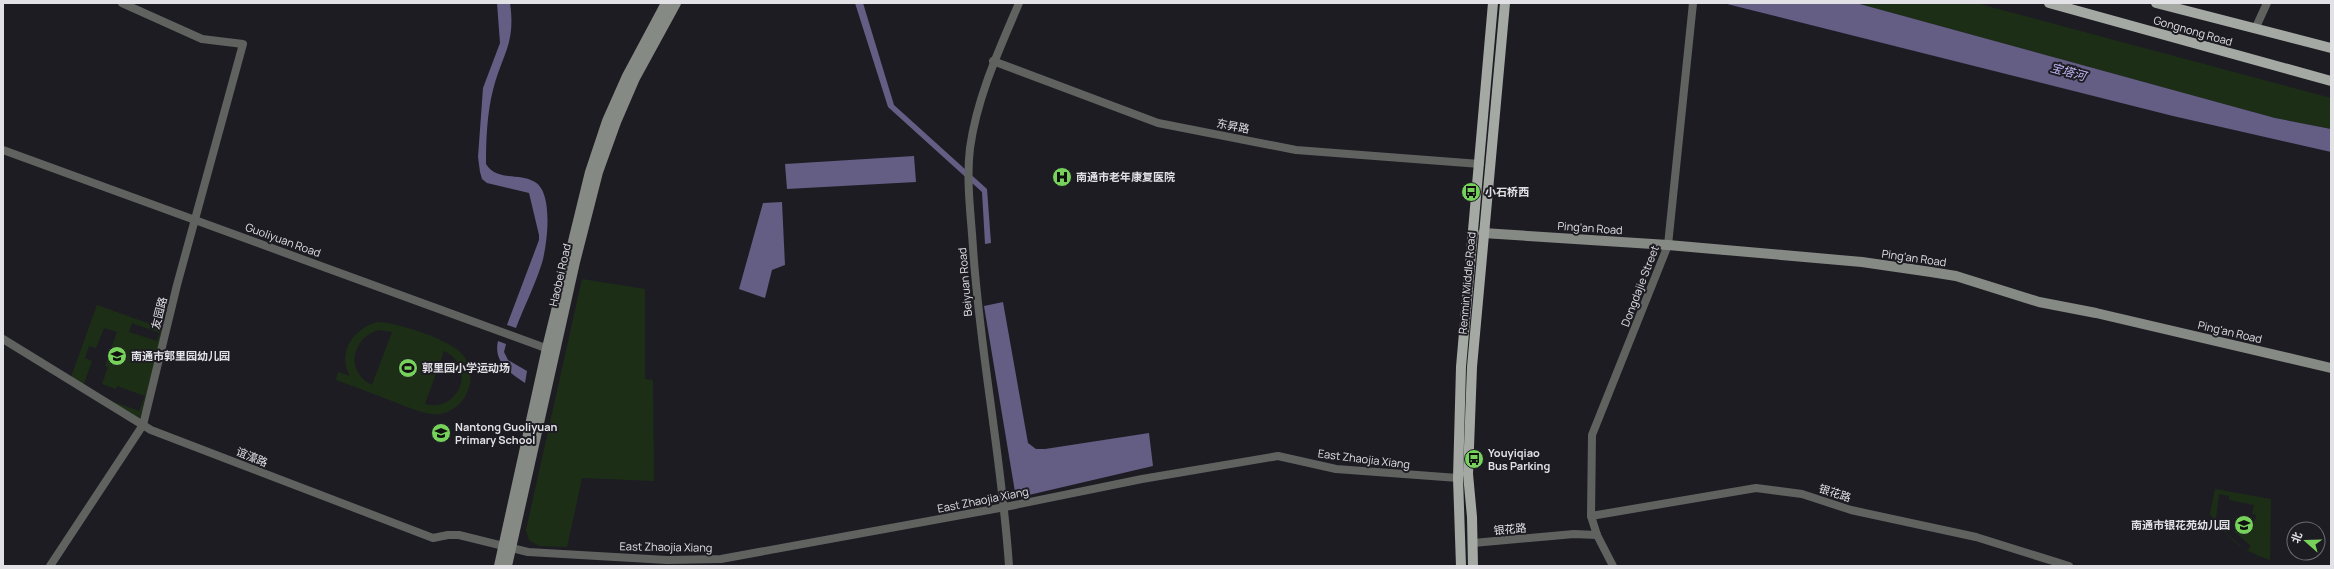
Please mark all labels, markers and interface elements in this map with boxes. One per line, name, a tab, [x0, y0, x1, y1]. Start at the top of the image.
street label: Gongnong Road	[2152, 12, 2234, 49]
water label: 宝塔河	[2049, 59, 2090, 85]
street label: 东昇路	[1215, 115, 1251, 136]
hospital icon: 南通市老年康复医院	[1051, 166, 1073, 188]
place label: 南通市老年康复医院	[1076, 169, 1175, 184]
bus stop icon: 小石桥西	[1460, 181, 1482, 203]
place label: 小石桥西	[1485, 184, 1529, 199]
street label: Ping'an Road	[1557, 218, 1623, 237]
street label: Guoliyuan Road	[243, 219, 323, 260]
street label: Renmin Middle Road	[1455, 231, 1478, 335]
street label: Haobei Road	[545, 242, 574, 308]
street label: Dongdajie Street	[1617, 243, 1662, 329]
street label: Ping'an Road	[1881, 246, 1947, 269]
street label: Beiyuan Road	[954, 247, 975, 317]
street label: 友园路	[147, 295, 170, 331]
street label: Ping'an Road	[2197, 317, 2264, 346]
school or university icon: 南通市郭里园幼儿园	[106, 345, 128, 367]
place label: 南通市郭里园幼儿园	[131, 348, 230, 363]
sports icon: 郭里园小学运动场	[397, 357, 419, 379]
place label: 郭里园小学运动场	[422, 360, 510, 375]
place label: Nantong Guoliyuan Primary School	[455, 419, 558, 447]
school or university icon: Nantong Guoliyuan Primary School	[430, 422, 452, 444]
street label: 谊濠路	[234, 443, 270, 470]
street label: East Zhaojia Xiang	[1317, 445, 1411, 472]
place label: Youyiqiao Bus Parking	[1488, 445, 1550, 473]
bus stop icon: Youyiqiao Bus Parking	[1463, 448, 1485, 470]
street label: 银花路	[1817, 480, 1853, 505]
street label: East Zhaojia Xiang	[936, 483, 1030, 516]
school or university icon: 南通市银花苑幼儿园	[2233, 514, 2255, 536]
place label: 南通市银花苑幼儿园	[2131, 517, 2230, 532]
street label: 银花路	[1493, 520, 1527, 537]
north arrow	[2286, 521, 2326, 561]
text: 北	[2287, 530, 2305, 545]
street label: East Zhaojia Xiang	[620, 538, 712, 555]

